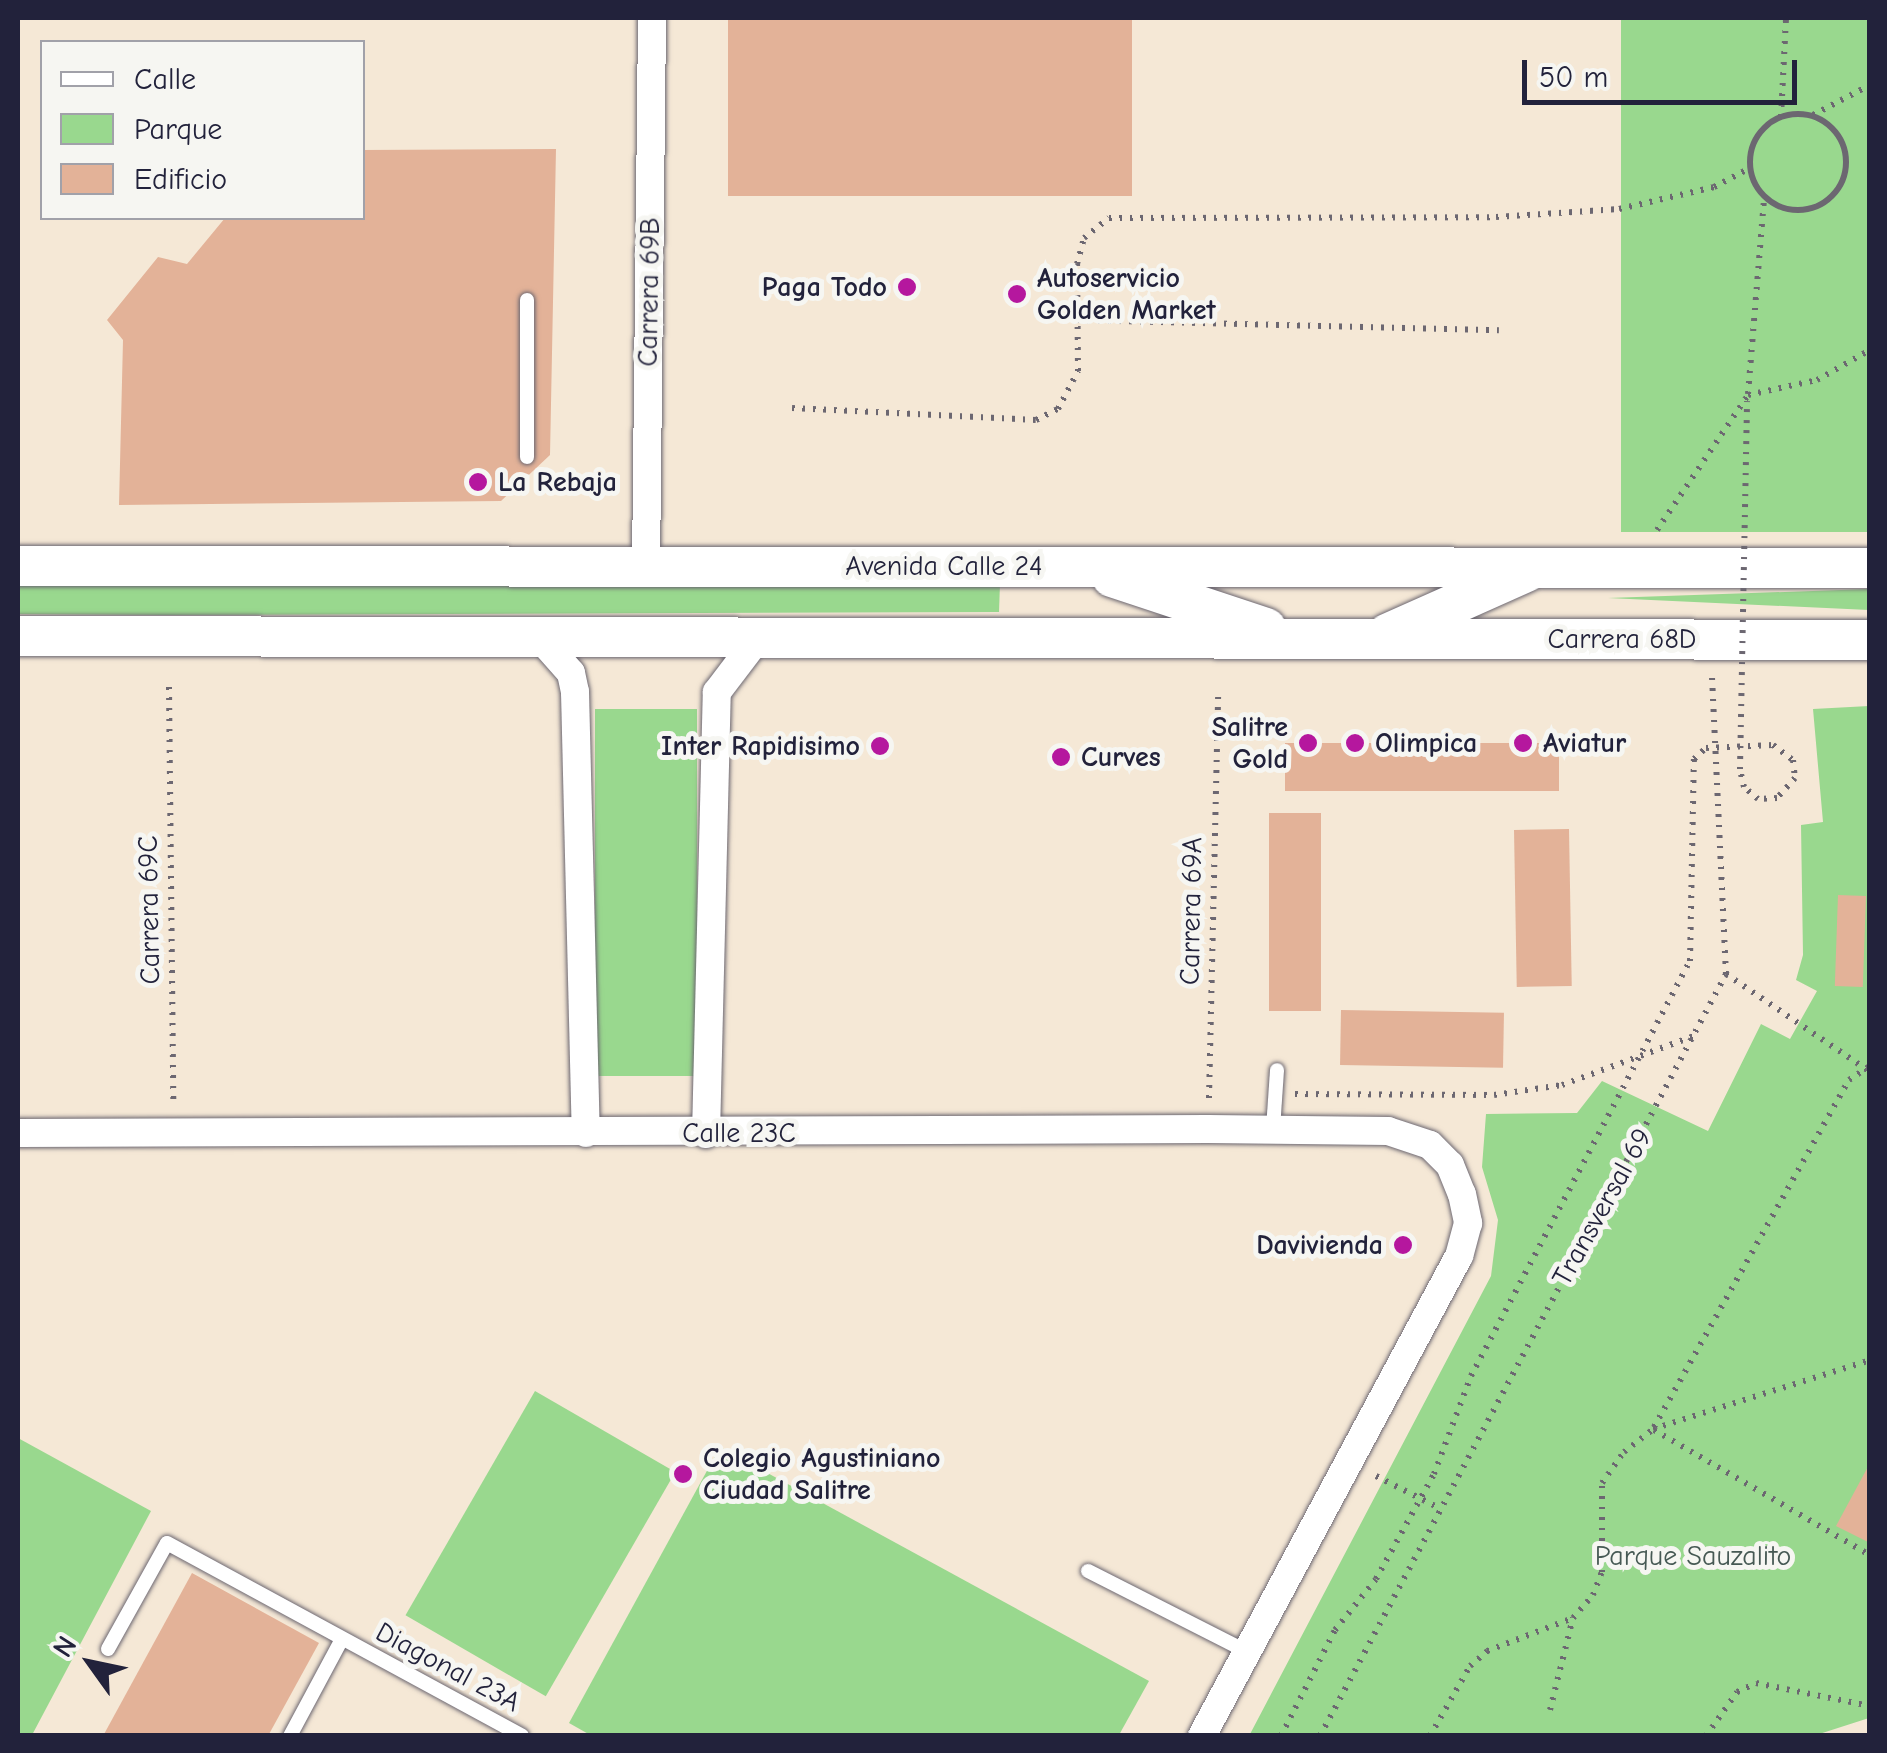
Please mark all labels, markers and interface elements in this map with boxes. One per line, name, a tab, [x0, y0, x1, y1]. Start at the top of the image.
legend	[40, 40, 365, 220]
scale bar	[1527, 40, 1802, 102]
text: 50 m	[1539, 60, 1608, 95]
text: Calle	[134, 62, 196, 97]
text: Parque	[134, 112, 222, 147]
text: Edificio	[134, 162, 227, 197]
street label: Carrera 69B	[631, 217, 667, 367]
place label: Autoservicio Golden Market	[1037, 261, 1216, 327]
place label: Paga Todo	[762, 270, 887, 304]
marker: Paga Todo	[896, 276, 918, 298]
marker: Autoservicio Golden Market	[1006, 283, 1028, 305]
place label: La Rebaja	[498, 465, 617, 499]
marker: La Rebaja	[467, 471, 489, 493]
street label: Avenida Calle 24	[845, 549, 1043, 583]
street label: Carrera 68D	[1548, 622, 1696, 656]
place label: Salitre Gold	[1212, 710, 1288, 776]
place label: Olimpica	[1375, 726, 1477, 760]
place label: Aviatur	[1543, 726, 1626, 760]
place label: Inter Rapidisimo	[661, 729, 860, 763]
marker: Salitre Gold	[1297, 732, 1319, 754]
marker: Olimpica	[1344, 732, 1366, 754]
marker: Aviatur	[1512, 732, 1534, 754]
marker: Inter Rapidisimo	[869, 735, 891, 757]
place label: Curves	[1081, 740, 1161, 774]
marker: Curves	[1050, 746, 1072, 768]
street label: Carrera 69C	[131, 835, 167, 985]
street label: Carrera 69A	[1173, 837, 1209, 985]
street label: Calle 23C	[682, 1116, 796, 1150]
street label: Transversal 69	[1545, 1122, 1659, 1292]
place label: Davivienda	[1256, 1228, 1383, 1262]
marker: Davivienda	[1392, 1234, 1414, 1256]
place label: Colegio Agustiniano Ciudad Salitre	[703, 1441, 940, 1507]
marker: Colegio Agustiniano Ciudad Salitre	[672, 1463, 694, 1485]
park label: Parque Sauzalito	[1595, 1539, 1791, 1573]
north arrow	[40, 1613, 140, 1713]
street label: Diagonal 23A	[370, 1615, 526, 1719]
text: N	[46, 1630, 83, 1663]

